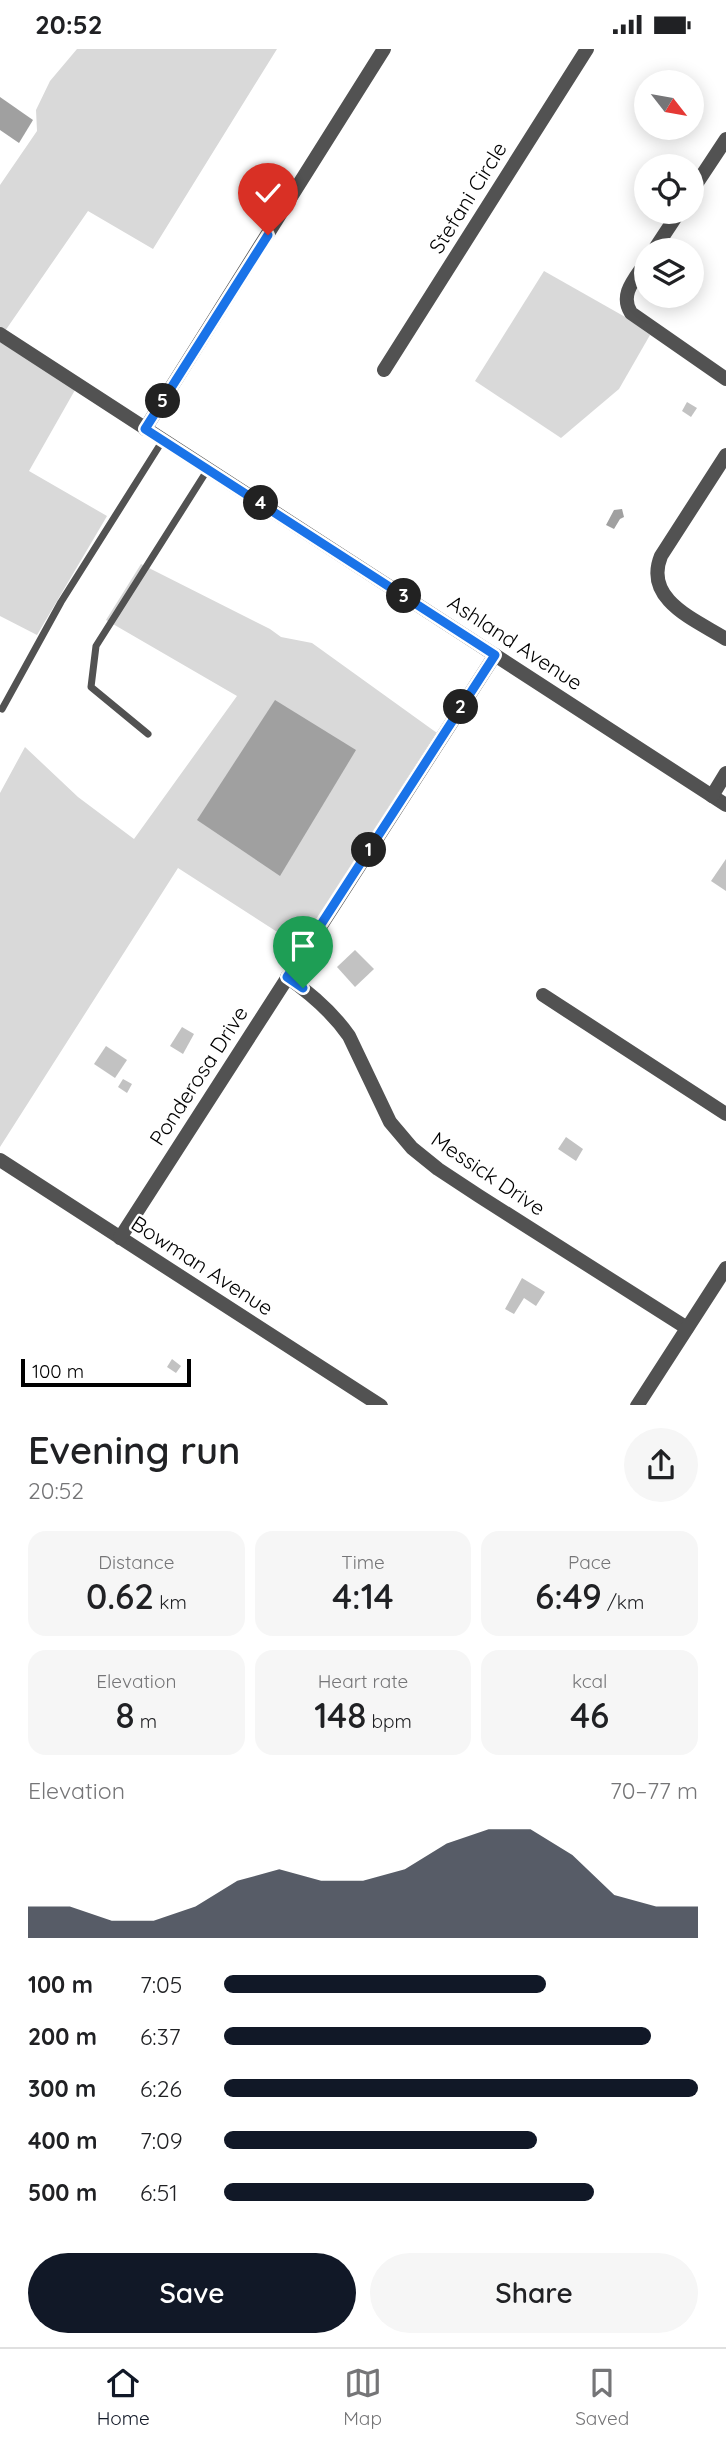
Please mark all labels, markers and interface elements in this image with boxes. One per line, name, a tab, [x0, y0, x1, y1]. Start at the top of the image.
text: 20:52	[35, 8, 103, 41]
north arrow	[634, 70, 704, 140]
map controls	[634, 70, 704, 308]
street label: Stefani Circle	[423, 137, 512, 258]
button: locate	[634, 154, 704, 224]
pin	[238, 163, 298, 235]
icon: check	[249, 174, 287, 212]
button: layers	[634, 238, 704, 308]
pin: 5	[146, 383, 180, 419]
text: 5	[157, 388, 168, 412]
pin: 4	[244, 485, 278, 521]
text: 4	[255, 490, 266, 514]
pin: 3	[386, 579, 422, 613]
text: 3	[398, 583, 409, 607]
street label: Ashland Avenue	[443, 589, 588, 695]
pin: 2	[444, 689, 478, 725]
text: 2	[455, 694, 466, 718]
pin: 1	[352, 833, 386, 867]
text: 1	[365, 837, 372, 861]
pin	[273, 916, 333, 988]
icon: arrive	[284, 927, 322, 965]
street label: Ponderosa Drive	[143, 1001, 253, 1150]
street label: Messick Drive	[427, 1126, 550, 1221]
street label: Bowman Avenue	[127, 1210, 278, 1321]
scale bar	[21, 1357, 191, 1388]
text: 100 m	[32, 1359, 84, 1383]
text: Evening run	[28, 1426, 241, 1474]
button: share	[624, 1428, 698, 1502]
text: 20:52	[28, 1476, 84, 1505]
text: Distance	[98, 1550, 174, 1574]
text: Time	[341, 1550, 385, 1574]
text: Pace	[568, 1550, 611, 1574]
text: 0.62	[86, 1574, 154, 1618]
text: 4:14	[332, 1574, 394, 1618]
text: 6:49	[535, 1574, 602, 1618]
text: km	[154, 1590, 187, 1614]
text: /km	[602, 1590, 644, 1614]
text: Elevation	[96, 1669, 176, 1693]
text: Heart rate	[318, 1669, 408, 1693]
text: kcal	[572, 1669, 607, 1693]
text: 8	[116, 1693, 135, 1737]
text: 148	[314, 1693, 366, 1737]
text: 46	[570, 1693, 609, 1737]
text: m	[135, 1709, 157, 1733]
text: bpm	[366, 1709, 412, 1733]
text: Elevation	[28, 1776, 125, 1805]
text: 70–77 m	[610, 1776, 698, 1805]
text: 100 m	[28, 1970, 93, 1999]
text: 7:05	[140, 1970, 182, 1999]
text: 200 m	[28, 2022, 97, 2051]
text: 6:37	[140, 2022, 181, 2051]
text: 300 m	[28, 2074, 96, 2103]
text: 6:26	[140, 2074, 182, 2103]
text: 400 m	[28, 2126, 97, 2155]
text: 7:09	[140, 2126, 183, 2155]
text: 500 m	[28, 2178, 97, 2207]
text: 6:51	[140, 2178, 178, 2207]
button: Save	[28, 2253, 356, 2333]
button: Share	[370, 2253, 698, 2333]
tab: Home	[97, 2364, 150, 2430]
tab: Map	[343, 2364, 382, 2430]
tab: Saved	[575, 2364, 629, 2430]

